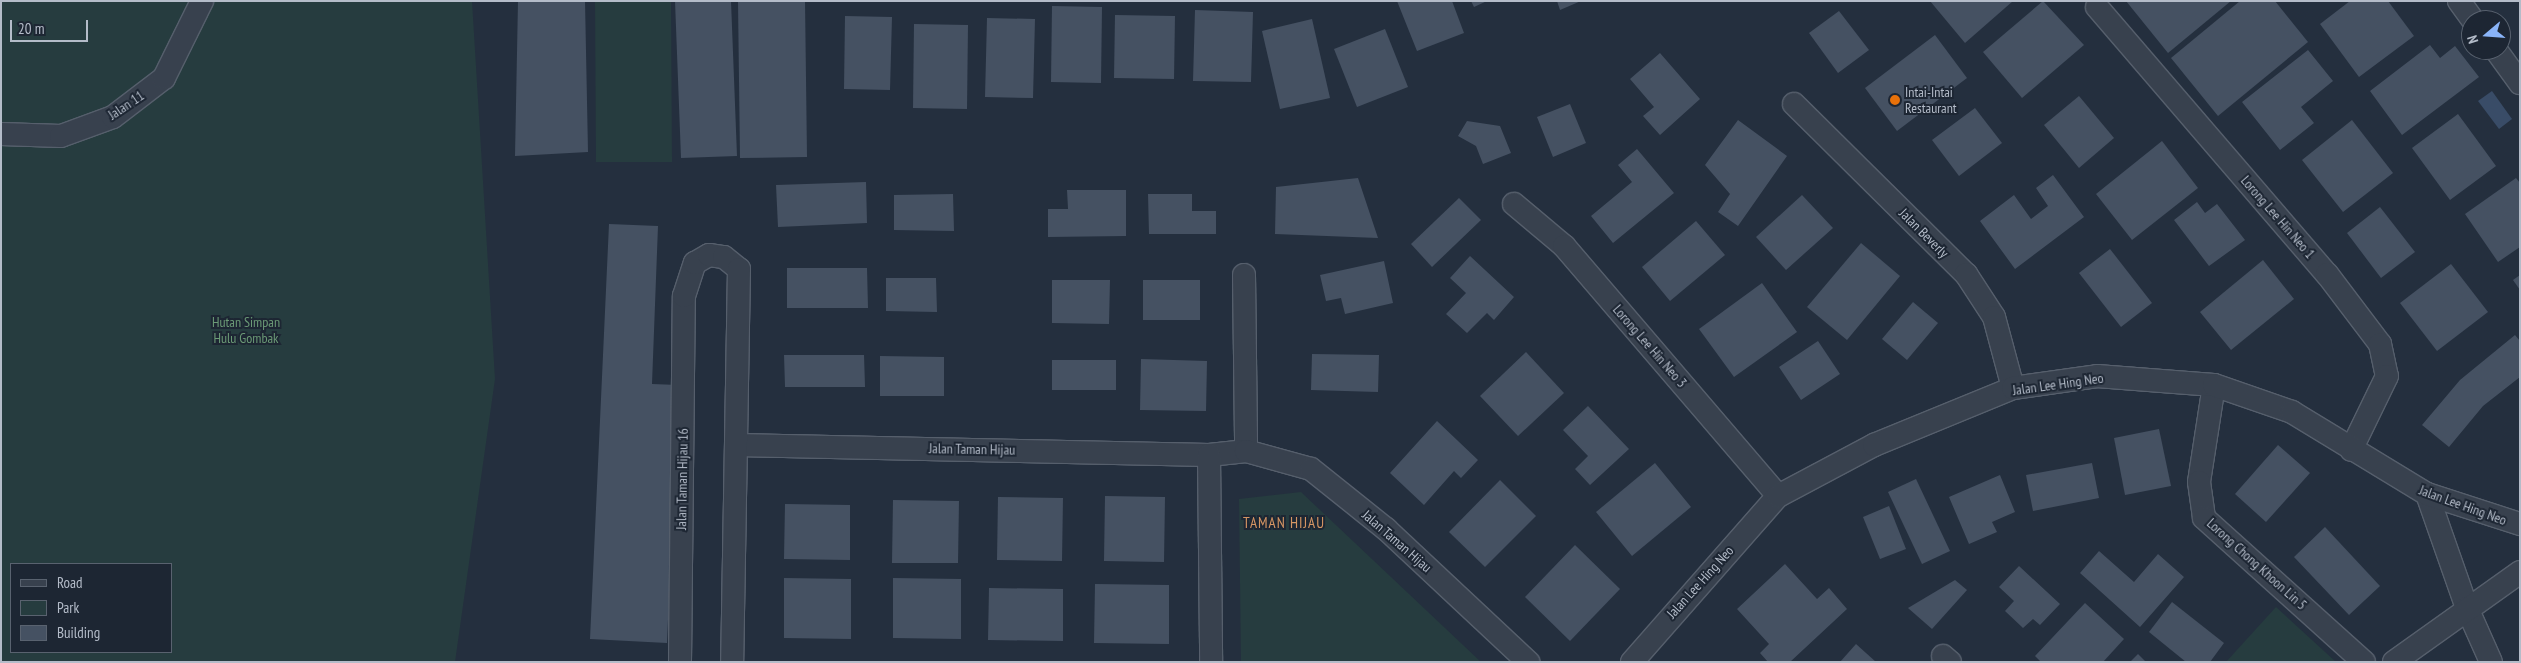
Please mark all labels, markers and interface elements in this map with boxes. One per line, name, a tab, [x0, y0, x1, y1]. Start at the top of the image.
scale bar	[12, 10, 90, 42]
north arrow	[2461, 10, 2511, 60]
text: 20 m	[18, 19, 44, 38]
text: N	[2463, 33, 2482, 46]
place label: Intai-Intai Restaurant	[1905, 84, 1957, 116]
street label: Jalan 11	[105, 87, 147, 123]
marker: Intai-Intai Restaurant	[1889, 94, 1901, 106]
street label: Lorong Lee Hin Neo 1	[2238, 172, 2318, 262]
street label: Jalan Beverly	[1896, 205, 1952, 261]
street label: Lorong Lee Hin Neo 3	[1610, 301, 1690, 391]
park label: Hutan Simpan Hulu Gombak	[212, 314, 280, 347]
street label: Jalan Lee Hing Neo	[2012, 369, 2104, 399]
street label: Jalan Taman Hijau 16	[673, 428, 691, 530]
street label: Jalan Taman Hijau	[929, 440, 1015, 458]
street label: Jalan Lee Hing Neo	[2417, 481, 2509, 529]
street label: Jalan Taman Hijau	[1359, 506, 1435, 576]
district label: TAMAN HIJAU	[1242, 514, 1326, 532]
street label: Lorong Chong Khoon Lin 5	[2204, 515, 2310, 613]
street label: Jalan Lee Hing Neo	[1663, 542, 1737, 622]
legend	[10, 563, 172, 653]
text: Road	[57, 573, 83, 592]
text: Park	[57, 598, 79, 617]
text: Building	[57, 623, 100, 642]

